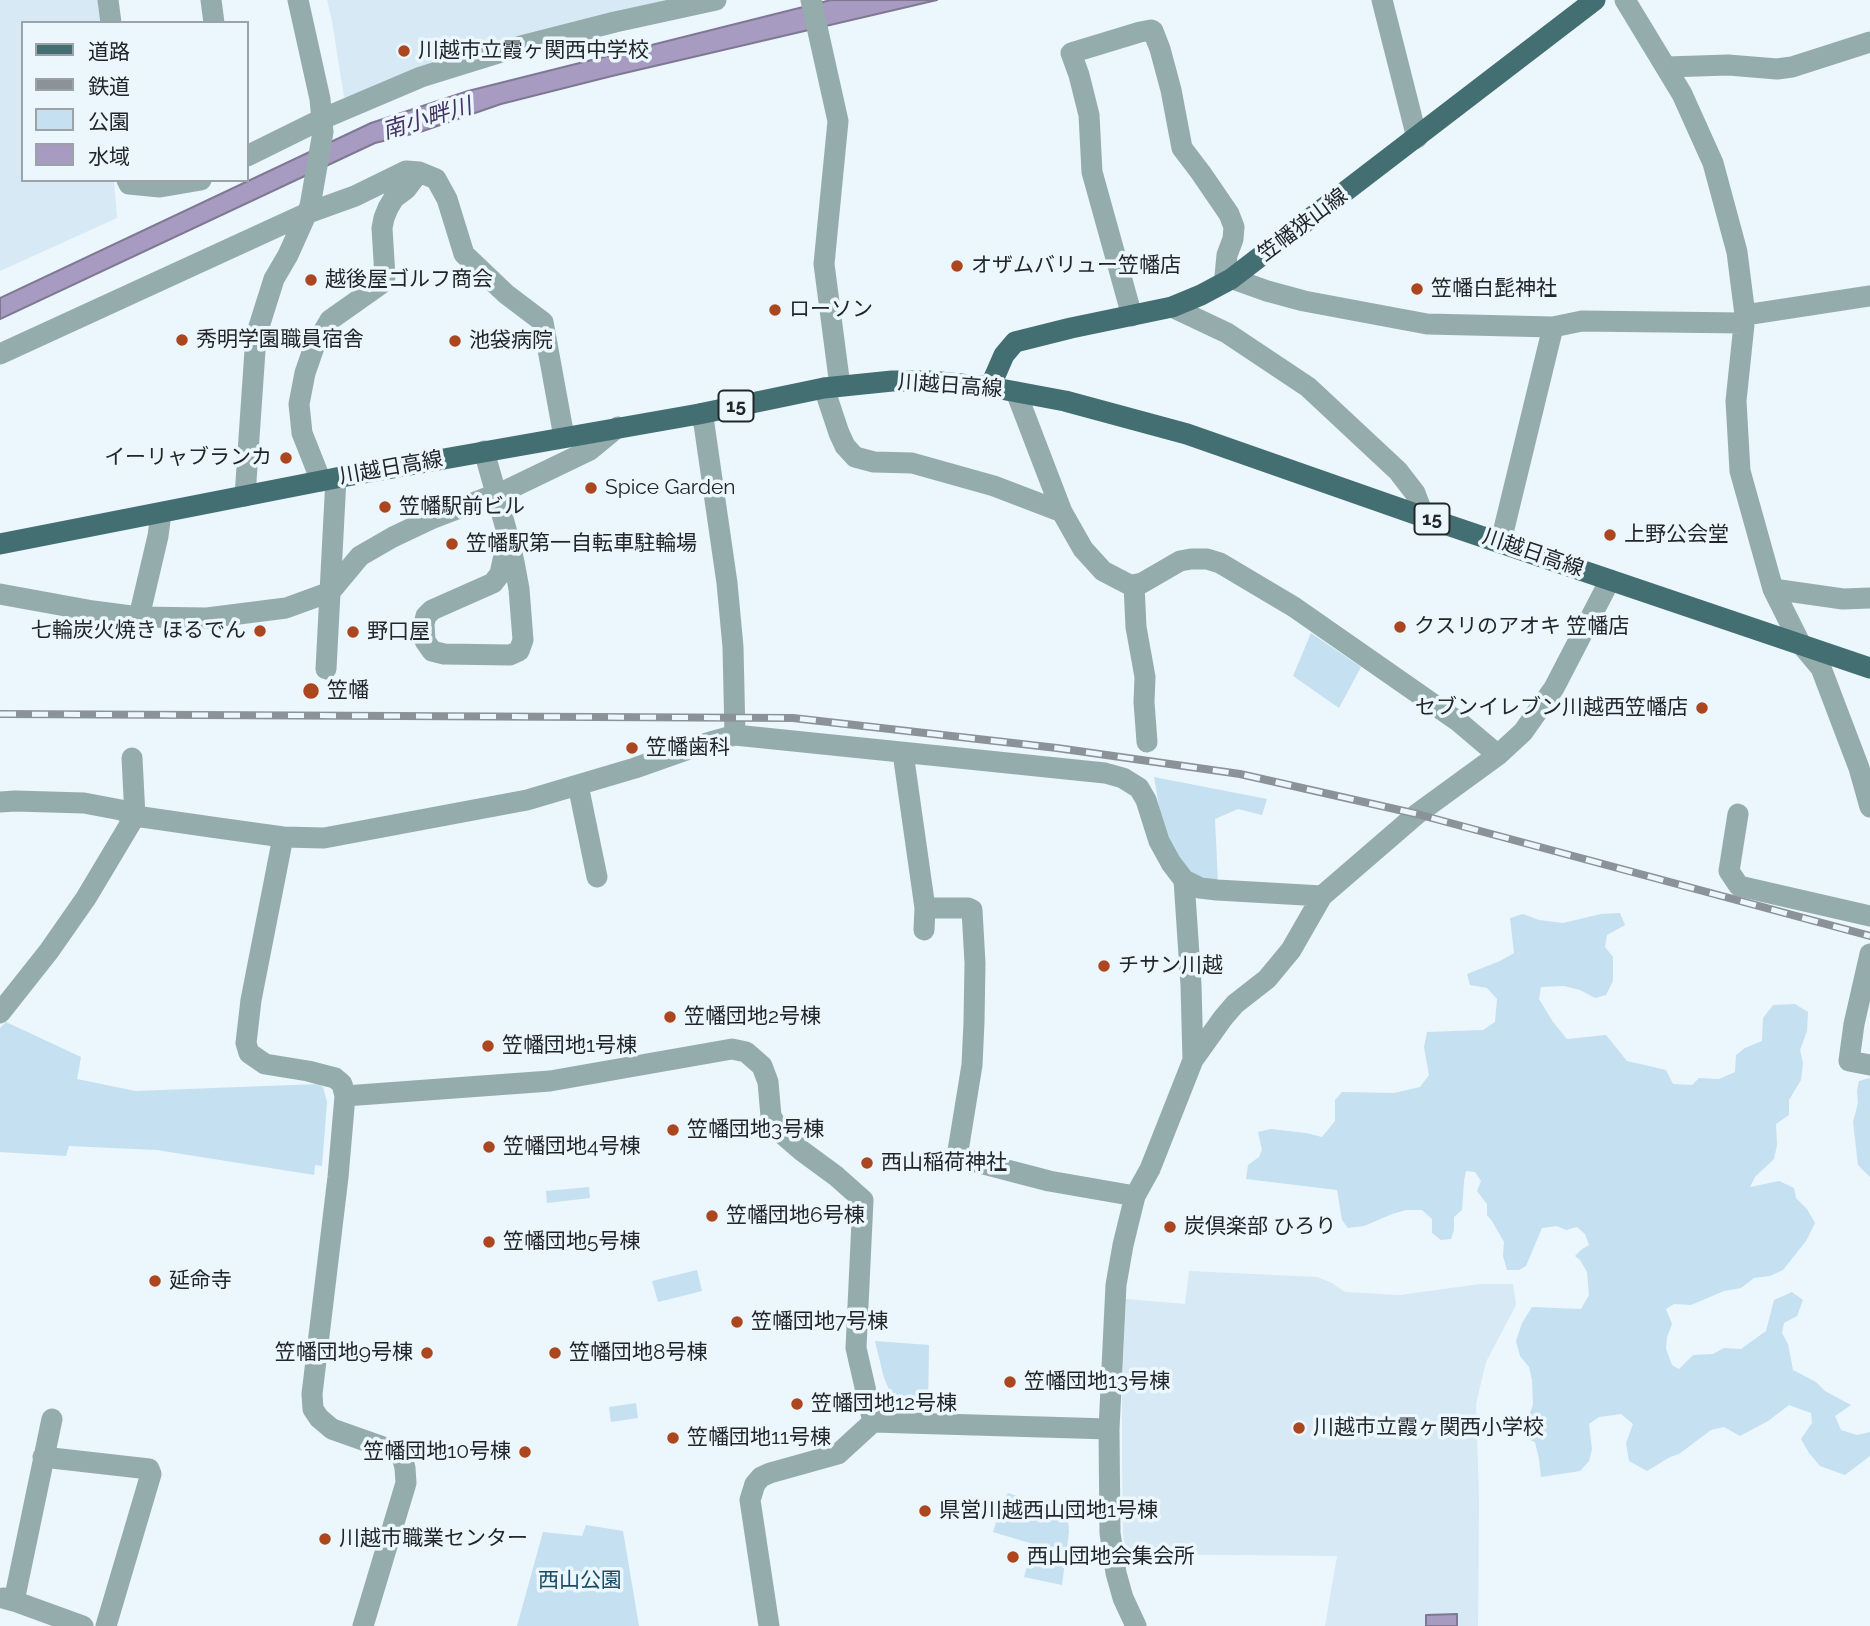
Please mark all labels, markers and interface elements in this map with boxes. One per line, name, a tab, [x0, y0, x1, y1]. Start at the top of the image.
legend	[21, 21, 248, 182]
place label: 川越市立霞ヶ関西中学校	[418, 38, 649, 64]
text: 道路	[88, 39, 130, 64]
marker: 川越市立霞ヶ関西中学校	[396, 43, 412, 59]
text: 鉄道	[88, 74, 130, 99]
water label: 南小畔川	[379, 92, 475, 146]
text: 公園	[88, 109, 130, 134]
text: 水域	[88, 144, 130, 169]
street label: 笠幡狭山線	[1253, 183, 1353, 267]
place label: オザムバリュー笠幡店	[971, 253, 1181, 279]
marker: オザムバリュー笠幡店	[949, 258, 965, 274]
place label: 越後屋ゴルフ商会	[325, 267, 493, 293]
marker: 越後屋ゴルフ商会	[303, 272, 319, 288]
place label: 笠幡白髭神社	[1431, 276, 1557, 302]
marker: 笠幡白髭神社	[1409, 281, 1425, 297]
place label: ローソン	[789, 297, 873, 323]
marker: ローソン	[767, 302, 783, 318]
place label: 秀明学園職員宿舎	[196, 327, 364, 353]
place label: 池袋病院	[469, 328, 553, 354]
marker: 秀明学園職員宿舎	[174, 332, 190, 348]
marker: 池袋病院	[447, 333, 463, 349]
street label: 川越日高線	[897, 370, 1003, 402]
road number: 15	[718, 390, 754, 422]
place label: イーリャブランカ	[104, 445, 272, 471]
street label: 川越日高線	[337, 446, 445, 490]
marker: イーリャブランカ	[278, 450, 294, 466]
place label: Spice Garden	[605, 475, 736, 501]
marker: Spice Garden	[583, 480, 599, 496]
place label: 笠幡駅前ビル	[399, 494, 525, 520]
marker: 笠幡駅前ビル	[377, 499, 393, 515]
road number: 15	[1414, 504, 1450, 534]
place label: 上野公会堂	[1624, 522, 1729, 548]
street label: 川越日高線	[1479, 524, 1587, 582]
marker: 上野公会堂	[1602, 527, 1618, 543]
place label: 笠幡駅第一自転車駐輪場	[466, 531, 697, 557]
marker: 笠幡駅第一自転車駐輪場	[444, 536, 460, 552]
place label: クスリのアオキ 笠幡店	[1414, 614, 1629, 640]
place label: 七輪炭火焼き ほるでん	[31, 618, 246, 644]
place label: 野口屋	[367, 619, 430, 645]
marker: クスリのアオキ 笠幡店	[1392, 619, 1408, 635]
marker: 七輪炭火焼き ほるでん	[252, 623, 268, 639]
marker: 野口屋	[345, 624, 361, 640]
place label: 笠幡	[327, 678, 369, 704]
marker: 笠幡	[301, 681, 321, 701]
place label: セブンイレブン川越西笠幡店	[1415, 695, 1688, 721]
marker: セブンイレブン川越西笠幡店	[1694, 700, 1710, 716]
place label: 笠幡歯科	[646, 735, 730, 761]
marker: 笠幡歯科	[624, 740, 640, 756]
place label: チサン川越	[1118, 953, 1223, 979]
marker: チサン川越	[1096, 958, 1112, 974]
place label: 笠幡団地2号棟	[684, 1004, 821, 1030]
marker: 笠幡団地2号棟	[662, 1009, 678, 1025]
place label: 笠幡団地1号棟	[502, 1033, 637, 1059]
marker: 笠幡団地1号棟	[480, 1038, 496, 1054]
place label: 笠幡団地3号棟	[687, 1117, 824, 1143]
marker: 笠幡団地3号棟	[665, 1122, 681, 1138]
place label: 笠幡団地4号棟	[503, 1134, 640, 1160]
marker: 笠幡団地4号棟	[481, 1139, 497, 1155]
place label: 西山稲荷神社	[881, 1150, 1007, 1176]
marker: 西山稲荷神社	[859, 1155, 875, 1171]
place label: 笠幡団地6号棟	[726, 1203, 865, 1229]
marker: 笠幡団地6号棟	[704, 1208, 720, 1224]
place label: 炭倶楽部 ひろり	[1184, 1214, 1336, 1240]
marker: 炭倶楽部 ひろり	[1162, 1219, 1178, 1235]
place label: 笠幡団地5号棟	[503, 1229, 640, 1255]
marker: 笠幡団地5号棟	[481, 1234, 497, 1250]
place label: 延命寺	[169, 1268, 232, 1294]
marker: 延命寺	[147, 1273, 163, 1289]
place label: 笠幡団地7号棟	[751, 1309, 888, 1335]
marker: 笠幡団地7号棟	[729, 1314, 745, 1330]
place label: 笠幡団地9号棟	[275, 1340, 413, 1366]
place label: 笠幡団地8号棟	[569, 1340, 707, 1366]
marker: 笠幡団地9号棟	[419, 1345, 435, 1361]
marker: 笠幡団地8号棟	[547, 1345, 563, 1361]
place label: 笠幡団地13号棟	[1024, 1369, 1170, 1395]
marker: 笠幡団地13号棟	[1002, 1374, 1018, 1390]
place label: 笠幡団地12号棟	[811, 1391, 957, 1417]
marker: 笠幡団地12号棟	[789, 1396, 805, 1412]
place label: 川越市立霞ヶ関西小学校	[1313, 1415, 1544, 1441]
marker: 川越市立霞ヶ関西小学校	[1291, 1420, 1307, 1436]
place label: 笠幡団地11号棟	[687, 1425, 831, 1451]
marker: 笠幡団地11号棟	[665, 1430, 681, 1446]
place label: 笠幡団地10号棟	[363, 1439, 511, 1465]
marker: 笠幡団地10号棟	[517, 1444, 533, 1460]
place label: 県営川越西山団地1号棟	[939, 1498, 1158, 1524]
marker: 県営川越西山団地1号棟	[917, 1503, 933, 1519]
place label: 川越市職業センター	[339, 1526, 528, 1552]
marker: 川越市職業センター	[317, 1531, 333, 1547]
place label: 西山団地会集会所	[1027, 1544, 1195, 1570]
marker: 西山団地会集会所	[1005, 1549, 1021, 1565]
park label: 西山公園	[538, 1568, 622, 1594]

